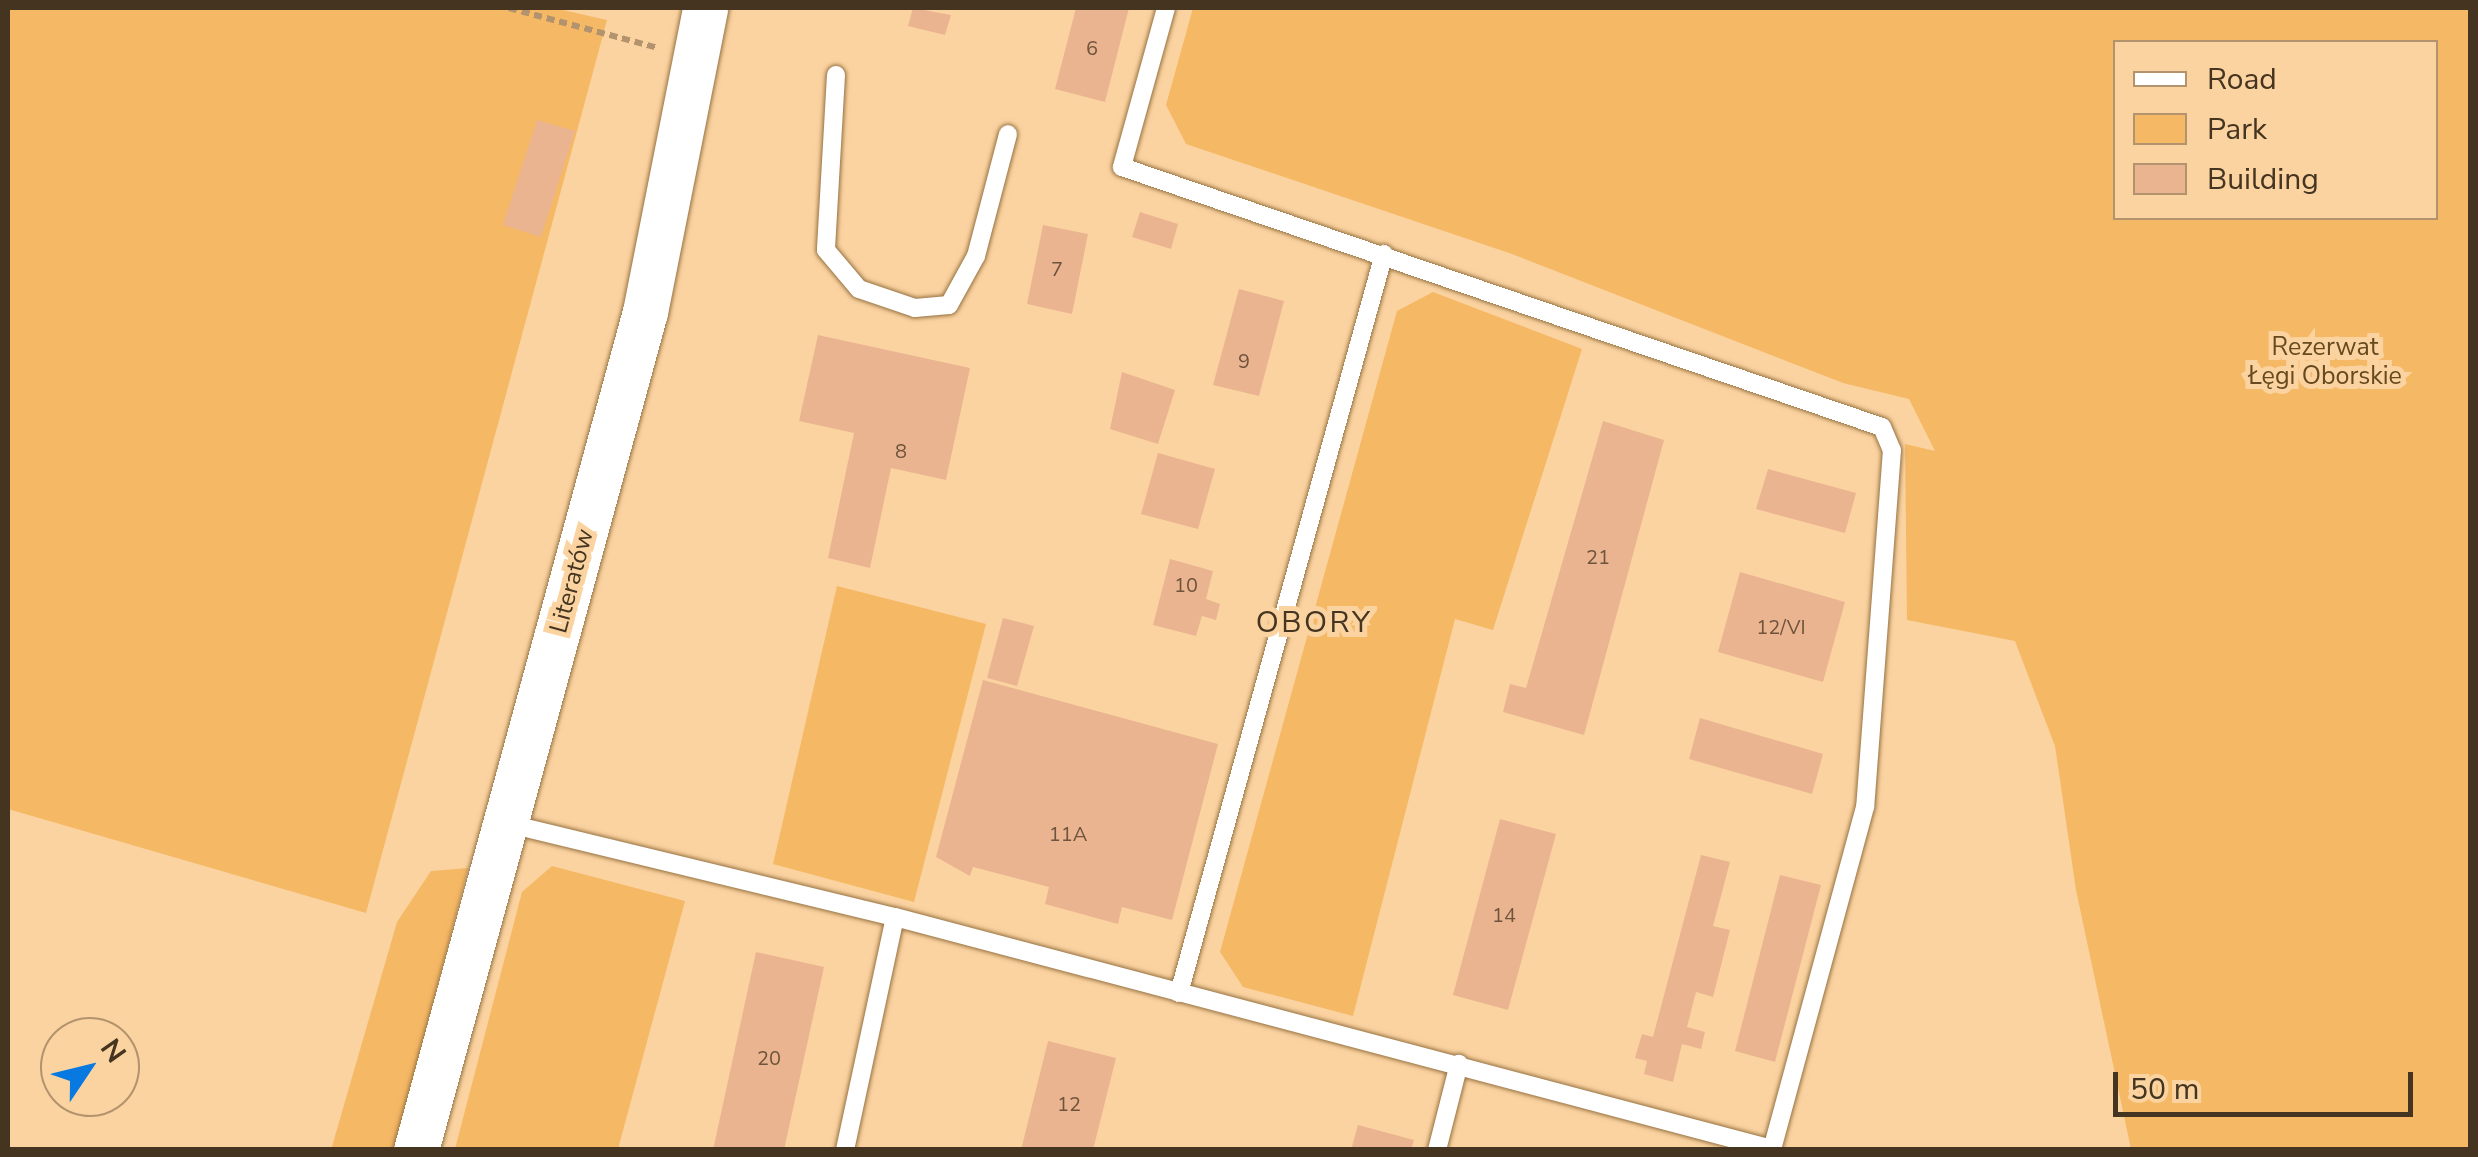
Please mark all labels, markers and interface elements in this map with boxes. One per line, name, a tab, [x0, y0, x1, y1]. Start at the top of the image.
house number: 6	[1086, 36, 1098, 60]
legend	[2113, 40, 2438, 220]
text: Road	[2207, 59, 2277, 100]
text: Park	[2207, 109, 2267, 150]
text: Building	[2207, 159, 2319, 200]
house number: 7	[1051, 257, 1063, 281]
park label: Rezerwat Łęgi Oborskie	[2248, 333, 2402, 392]
house number: 9	[1238, 349, 1250, 373]
house number: 8	[895, 439, 907, 463]
street label: Literatów	[544, 526, 600, 636]
house number: 21	[1586, 545, 1610, 569]
house number: 10	[1174, 573, 1198, 597]
district label: OBORY	[1256, 605, 1372, 641]
house number: 12/VI	[1756, 615, 1806, 639]
house number: 11A	[1049, 822, 1087, 846]
house number: 14	[1492, 903, 1516, 927]
north arrow	[40, 1017, 140, 1117]
text: N	[91, 1031, 135, 1070]
house number: 20	[757, 1046, 781, 1070]
scale bar	[2118, 1052, 2418, 1114]
text: 50 m	[2130, 1069, 2199, 1110]
house number: 12	[1057, 1092, 1081, 1116]

